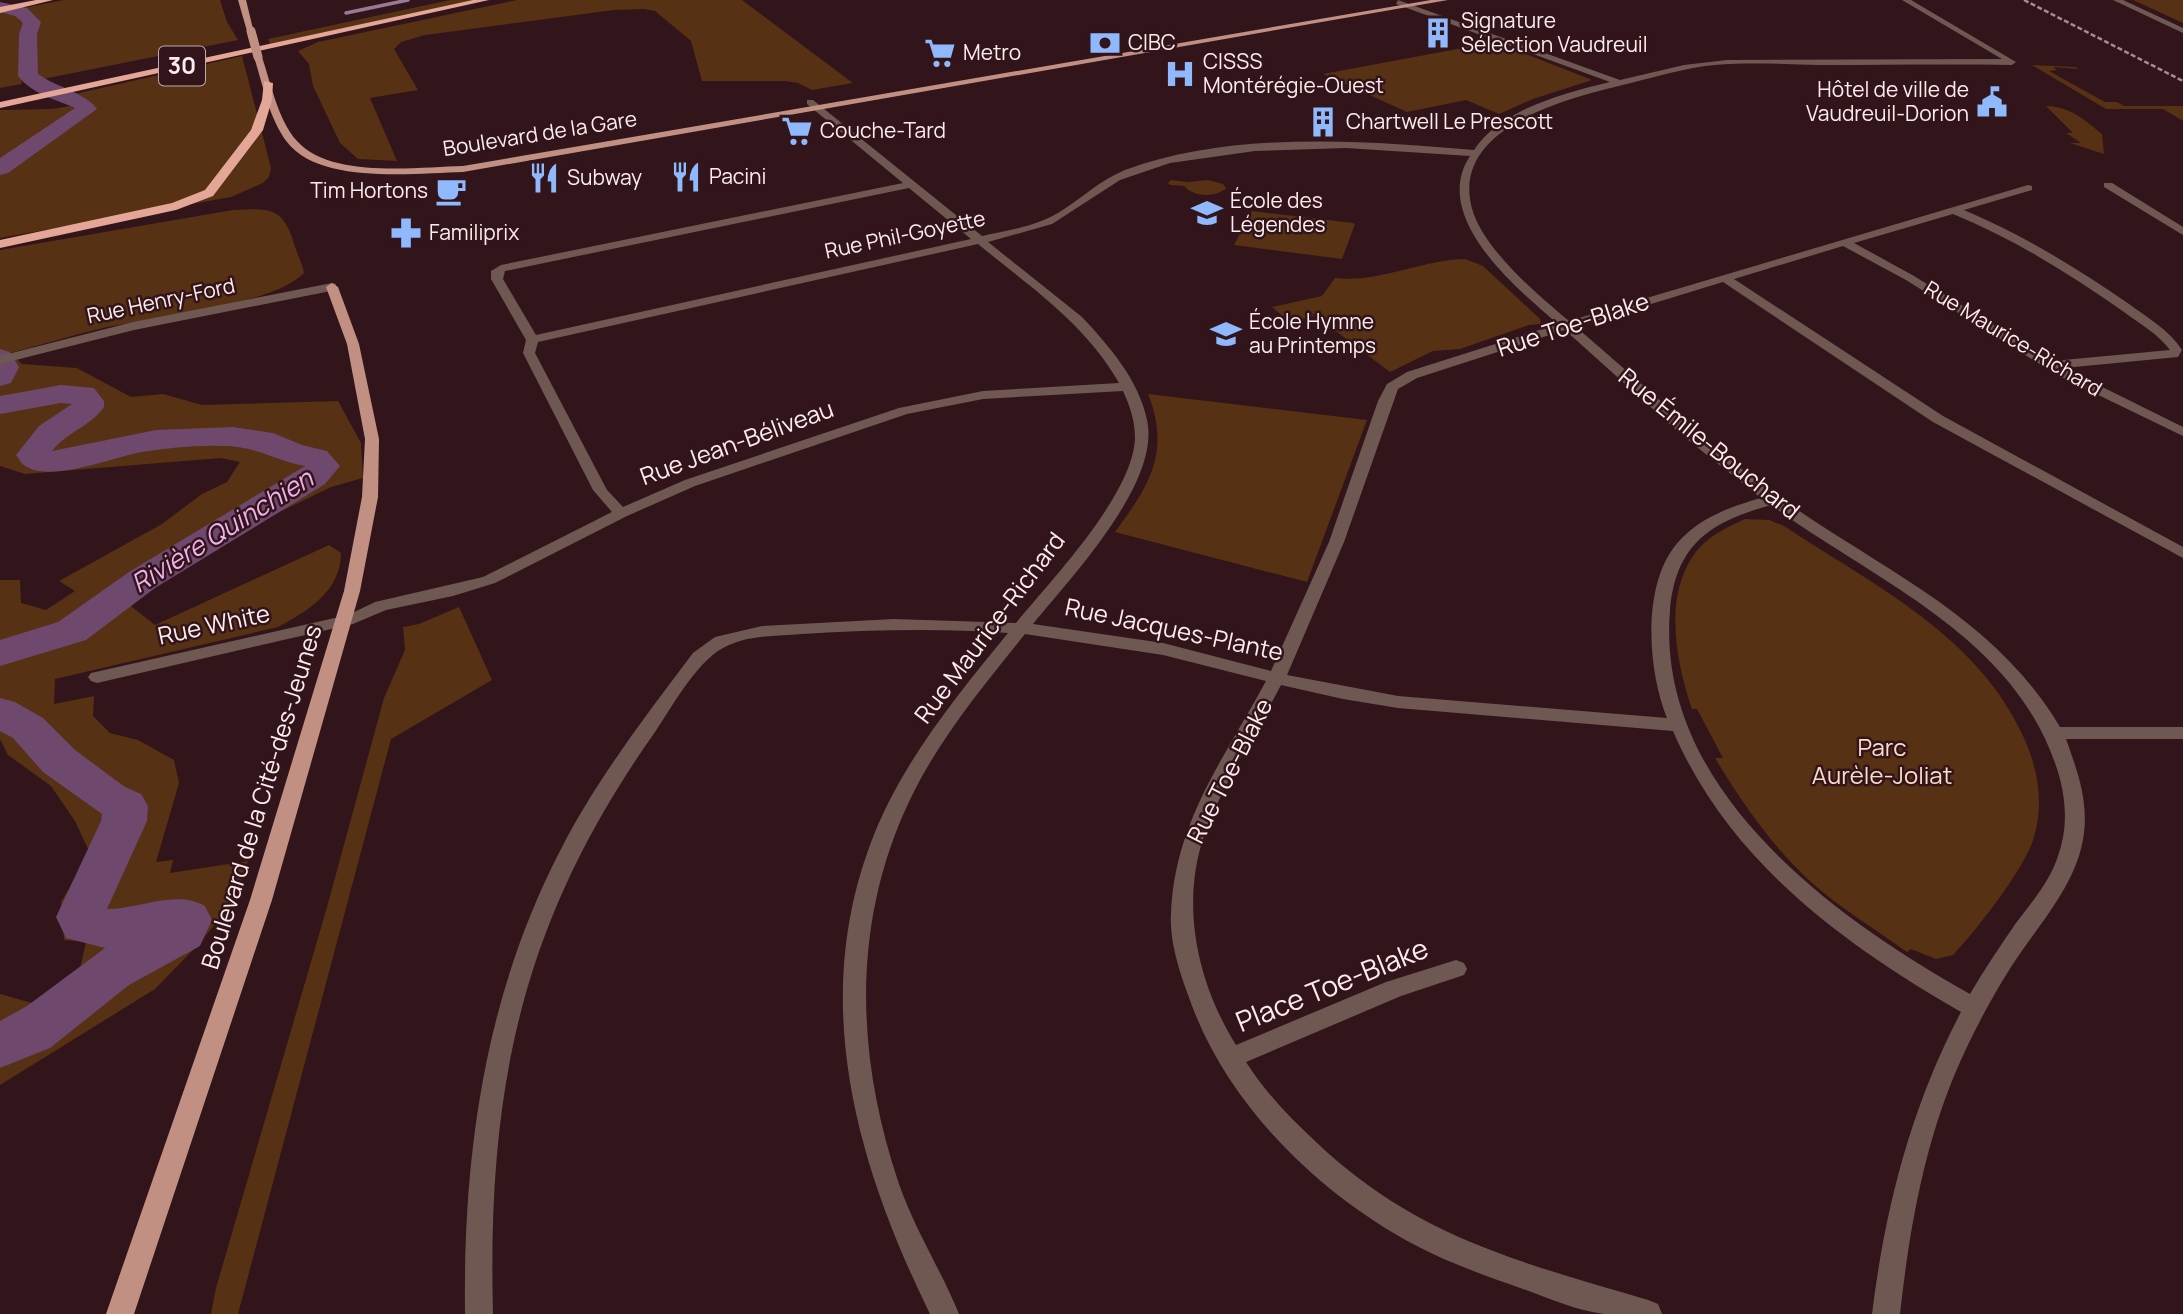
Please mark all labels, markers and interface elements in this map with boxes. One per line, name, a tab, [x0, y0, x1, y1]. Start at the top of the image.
place label: Signature Sélection Vaudreuil	[1461, 6, 1648, 58]
building icon: Signature Sélection Vaudreuil	[1421, 16, 1455, 50]
bank icon: CIBC	[1088, 26, 1122, 60]
place label: CIBC	[1128, 28, 1176, 56]
supermarket icon: Metro	[923, 36, 957, 70]
place label: Metro	[963, 38, 1021, 66]
road number: 30	[159, 46, 205, 86]
place label: CISSS Montérégie-Ouest	[1203, 47, 1384, 99]
hospital icon: CISSS Montérégie-Ouest	[1163, 57, 1197, 91]
place label: Hôtel de ville de Vaudreuil-Dorion	[1806, 75, 1969, 127]
public building icon: Hôtel de ville de Vaudreuil-Dorion	[1975, 85, 2009, 119]
street label: Boulevard de la Gare	[441, 104, 639, 162]
building icon: Chartwell Le Prescott	[1306, 105, 1340, 139]
place label: Chartwell Le Prescott	[1346, 107, 1553, 135]
supermarket icon: Couche-Tard	[780, 114, 814, 148]
place label: Couche-Tard	[820, 116, 946, 144]
restaurant icon: Pacini	[669, 160, 703, 194]
restaurant icon: Subway	[527, 161, 561, 195]
place label: Pacini	[709, 162, 766, 190]
place label: Subway	[567, 163, 642, 191]
cafe icon: Tim Hortons	[434, 174, 468, 208]
place label: Tim Hortons	[310, 176, 428, 204]
place label: École des Légendes	[1230, 186, 1326, 238]
school or university icon: École des Légendes	[1190, 196, 1224, 230]
street label: Rue Phil-Goyette	[822, 203, 988, 265]
pharmacy icon: Familiprix	[389, 216, 423, 250]
place label: Familiprix	[429, 218, 519, 246]
street label: Rue Henry-Ford	[84, 271, 237, 329]
street label: Rue Maurice-Richard	[1919, 274, 2108, 402]
street label: Rue Toe-Blake	[1492, 283, 1653, 364]
place label: École Hymne au Printemps	[1249, 307, 1376, 359]
school or university icon: École Hymne au Printemps	[1209, 317, 1243, 351]
street label: Rue Émile-Bouchard	[1612, 359, 1807, 526]
street label: Rue Jean-Béliveau	[635, 391, 838, 492]
water label: Rivière Quinchien	[124, 459, 321, 601]
street label: Rue Maurice-Richard	[906, 525, 1072, 729]
street label: Rue Jacques-Plante	[1062, 589, 1286, 668]
street label: Rue White	[155, 596, 273, 651]
street label: Boulevard de la Cité-des-Jeunes	[192, 620, 329, 973]
street label: Rue Toe-Blake	[1178, 692, 1279, 848]
park label: Parc Aurèle-Joliat	[1812, 730, 1952, 791]
street label: Place Toe-Blake	[1230, 928, 1434, 1040]

